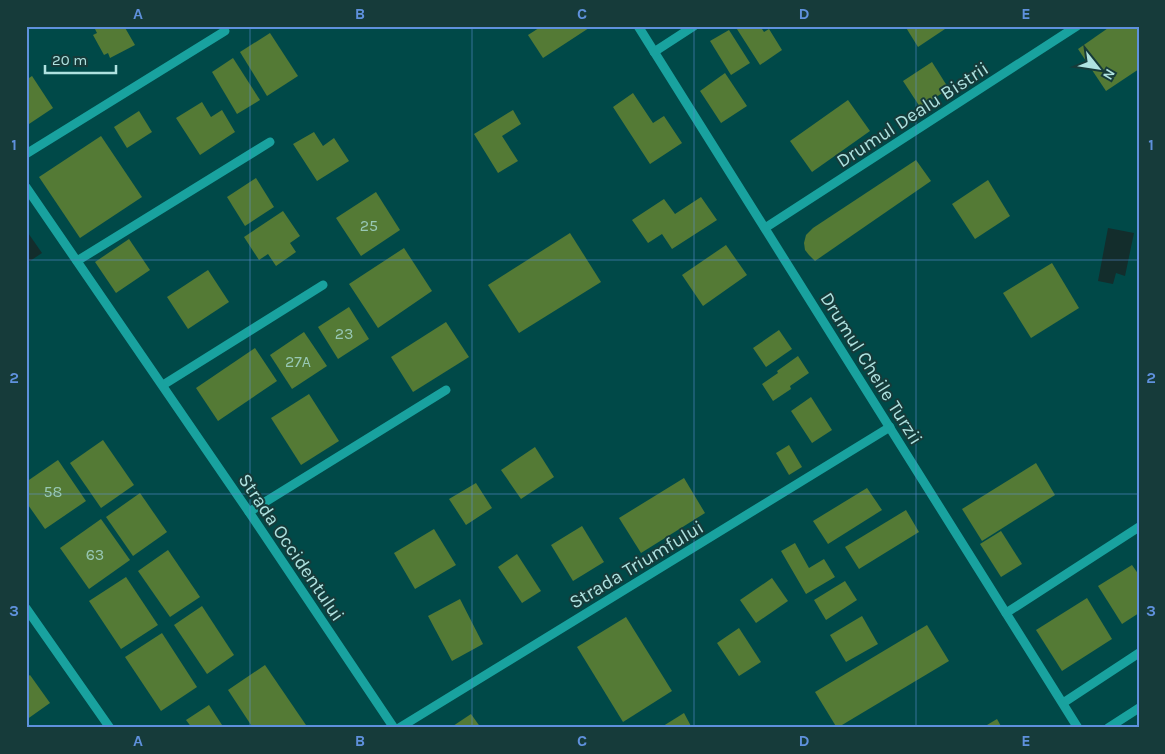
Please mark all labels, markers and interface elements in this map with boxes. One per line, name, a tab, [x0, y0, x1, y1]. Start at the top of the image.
text: A	[133, 4, 143, 23]
text: B	[355, 4, 365, 23]
text: C	[577, 4, 587, 23]
text: D	[799, 4, 810, 23]
text: E	[1021, 4, 1031, 23]
scale bar	[45, 42, 116, 74]
north arrow	[1072, 42, 1122, 92]
text: 20 m	[52, 51, 87, 69]
street label: Drumul Dealu Bistrii	[832, 57, 993, 172]
text: N	[1099, 66, 1119, 83]
text: 1	[11, 135, 17, 154]
text: 1	[1148, 135, 1154, 154]
house number: 25	[360, 216, 378, 235]
street label: Drumul Cheile Turzii	[815, 288, 927, 449]
house number: 23	[335, 324, 353, 343]
house number: 27A	[285, 352, 311, 371]
text: 2	[9, 368, 19, 387]
text: 2	[1146, 368, 1156, 387]
street label: Strada Occidentului	[234, 470, 349, 626]
house number: 58	[44, 482, 62, 501]
street label: Strada Triumfului	[565, 516, 708, 614]
house number: 63	[86, 545, 104, 564]
text: 3	[9, 601, 19, 620]
text: 3	[1146, 601, 1156, 620]
text: A	[133, 731, 143, 750]
text: B	[355, 731, 365, 750]
text: C	[577, 731, 587, 750]
text: D	[799, 731, 810, 750]
text: E	[1021, 731, 1031, 750]

